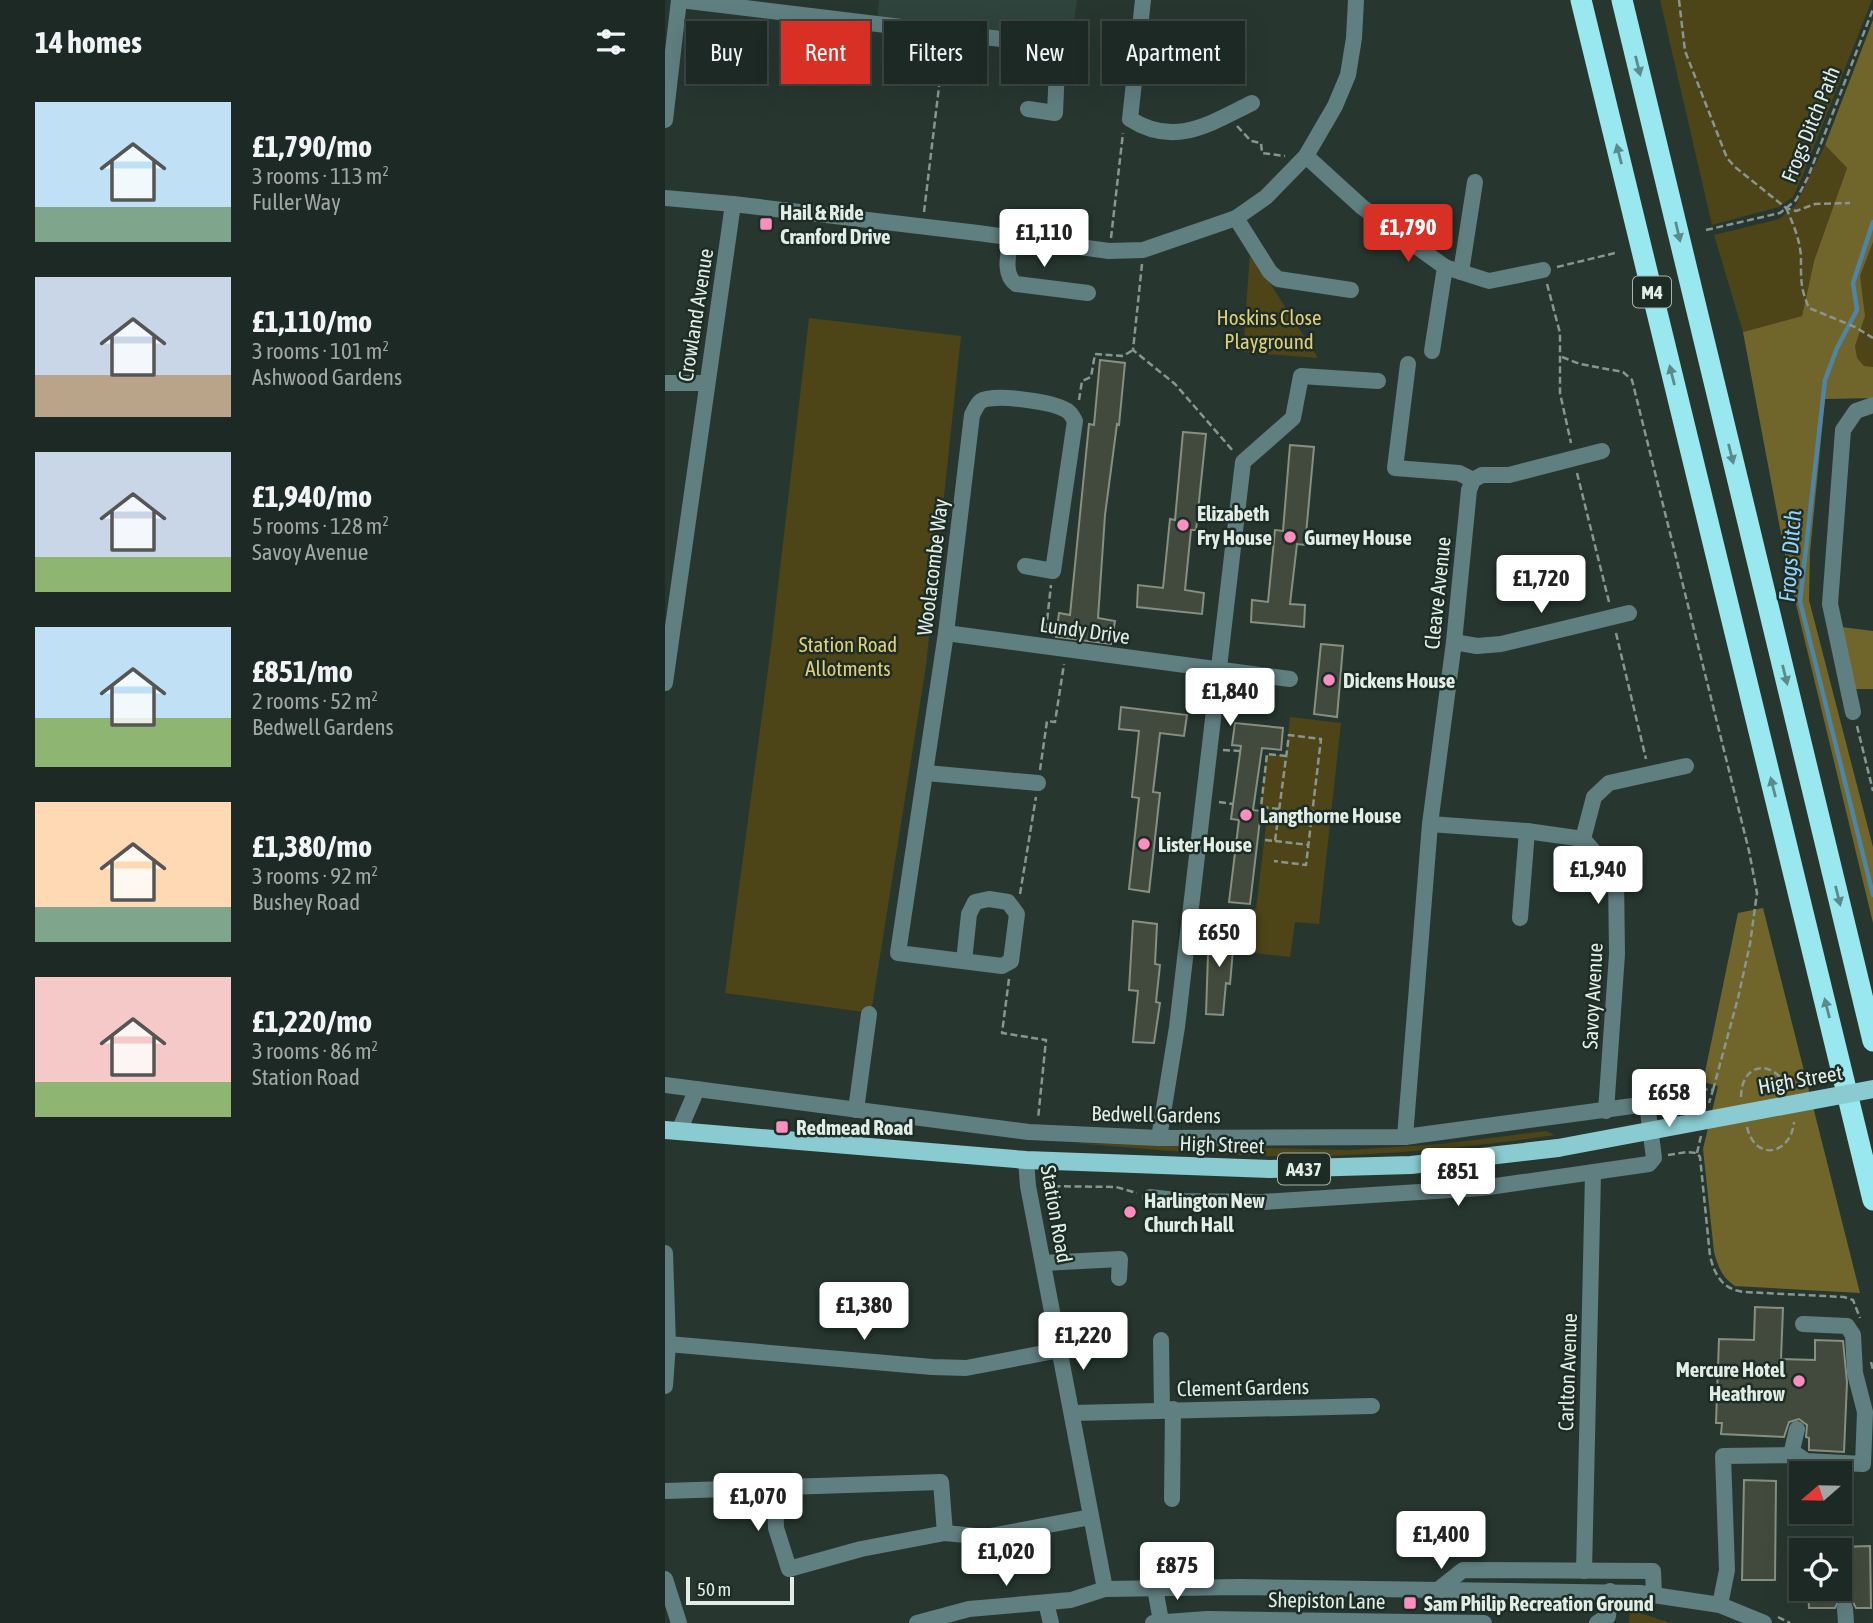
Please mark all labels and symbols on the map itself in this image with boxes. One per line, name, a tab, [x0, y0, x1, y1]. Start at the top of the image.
one-way arrow	[1633, 55, 1644, 77]
street label: Frogs Ditch Path	[1776, 63, 1844, 185]
one-way arrow	[1613, 143, 1624, 165]
place label: Hail & Ride Cranford Drive	[780, 200, 891, 248]
pin: £1,790	[1351, 204, 1465, 264]
pin: £1,110	[987, 210, 1101, 269]
marker: Hail & Ride Cranford Drive	[758, 216, 774, 232]
one-way arrow	[1673, 222, 1684, 244]
street label: Crowland Avenue	[673, 247, 717, 383]
road number: M4	[1633, 276, 1671, 308]
park label: Hoskins Close Playground	[1216, 305, 1322, 353]
one-way arrow	[1666, 364, 1677, 386]
one-way arrow	[1726, 443, 1737, 465]
street label: Woolacombe Way	[912, 497, 952, 637]
place label: Elizabeth Fry House	[1197, 501, 1272, 549]
water label: Frogs Ditch	[1774, 509, 1806, 603]
marker: Elizabeth Fry House	[1175, 517, 1191, 533]
place label: Gurney House	[1304, 525, 1412, 549]
marker: Gurney House	[1282, 529, 1298, 545]
street label: Cleave Avenue	[1419, 536, 1455, 650]
pin: £1,720	[1484, 556, 1598, 615]
street label: Lundy Drive	[1038, 612, 1132, 648]
park label: Station Road Allotments	[799, 632, 897, 680]
one-way arrow	[1780, 664, 1791, 686]
pin: £1,840	[1173, 668, 1287, 728]
place label: Dickens House	[1343, 668, 1455, 692]
marker: Dickens House	[1321, 672, 1337, 688]
one-way arrow	[1767, 776, 1778, 798]
place label: Langthorne House	[1260, 803, 1401, 827]
marker: Langthorne House	[1238, 807, 1254, 823]
place label: Lister House	[1158, 832, 1252, 856]
marker: Lister House	[1136, 836, 1152, 852]
pin: £1,940	[1541, 846, 1655, 906]
one-way arrow	[1833, 885, 1844, 907]
pin: £650	[1178, 909, 1260, 969]
street label: Savoy Avenue	[1577, 942, 1607, 1050]
one-way arrow	[1821, 997, 1832, 1019]
street label: High Street	[1756, 1060, 1844, 1098]
pin: £658	[1628, 1070, 1710, 1129]
street label: Bedwell Gardens	[1091, 1101, 1221, 1127]
place label: Redmead Road	[796, 1115, 913, 1139]
marker: Redmead Road	[774, 1119, 790, 1135]
street label: High Street	[1179, 1131, 1265, 1157]
pin: £851	[1417, 1148, 1499, 1208]
road number: A437	[1278, 1154, 1330, 1184]
street label: Station Road	[1037, 1163, 1077, 1265]
place label: Harlington New Church Hall	[1144, 1188, 1265, 1236]
marker: Harlington New Church Hall	[1122, 1204, 1138, 1220]
pin: £1,380	[807, 1282, 921, 1342]
pin: £1,220	[1026, 1312, 1140, 1372]
street label: Carlton Avenue	[1553, 1313, 1581, 1431]
place label: Mercure Hotel Heathrow	[1676, 1357, 1785, 1405]
marker: Mercure Hotel Heathrow	[1791, 1373, 1807, 1389]
street label: Clement Gardens	[1177, 1374, 1309, 1400]
north arrow	[1789, 1461, 1851, 1524]
pin: £1,070	[701, 1474, 815, 1533]
pin: £1,400	[1384, 1512, 1498, 1571]
pin: £1,020	[949, 1528, 1063, 1588]
pin: £875	[1136, 1542, 1218, 1602]
scale bar	[686, 1574, 795, 1606]
street label: Shepiston Lane	[1268, 1587, 1386, 1613]
place label: Sam Philip Recreation Ground	[1424, 1591, 1654, 1615]
marker: Sam Philip Recreation Ground	[1402, 1595, 1418, 1611]

